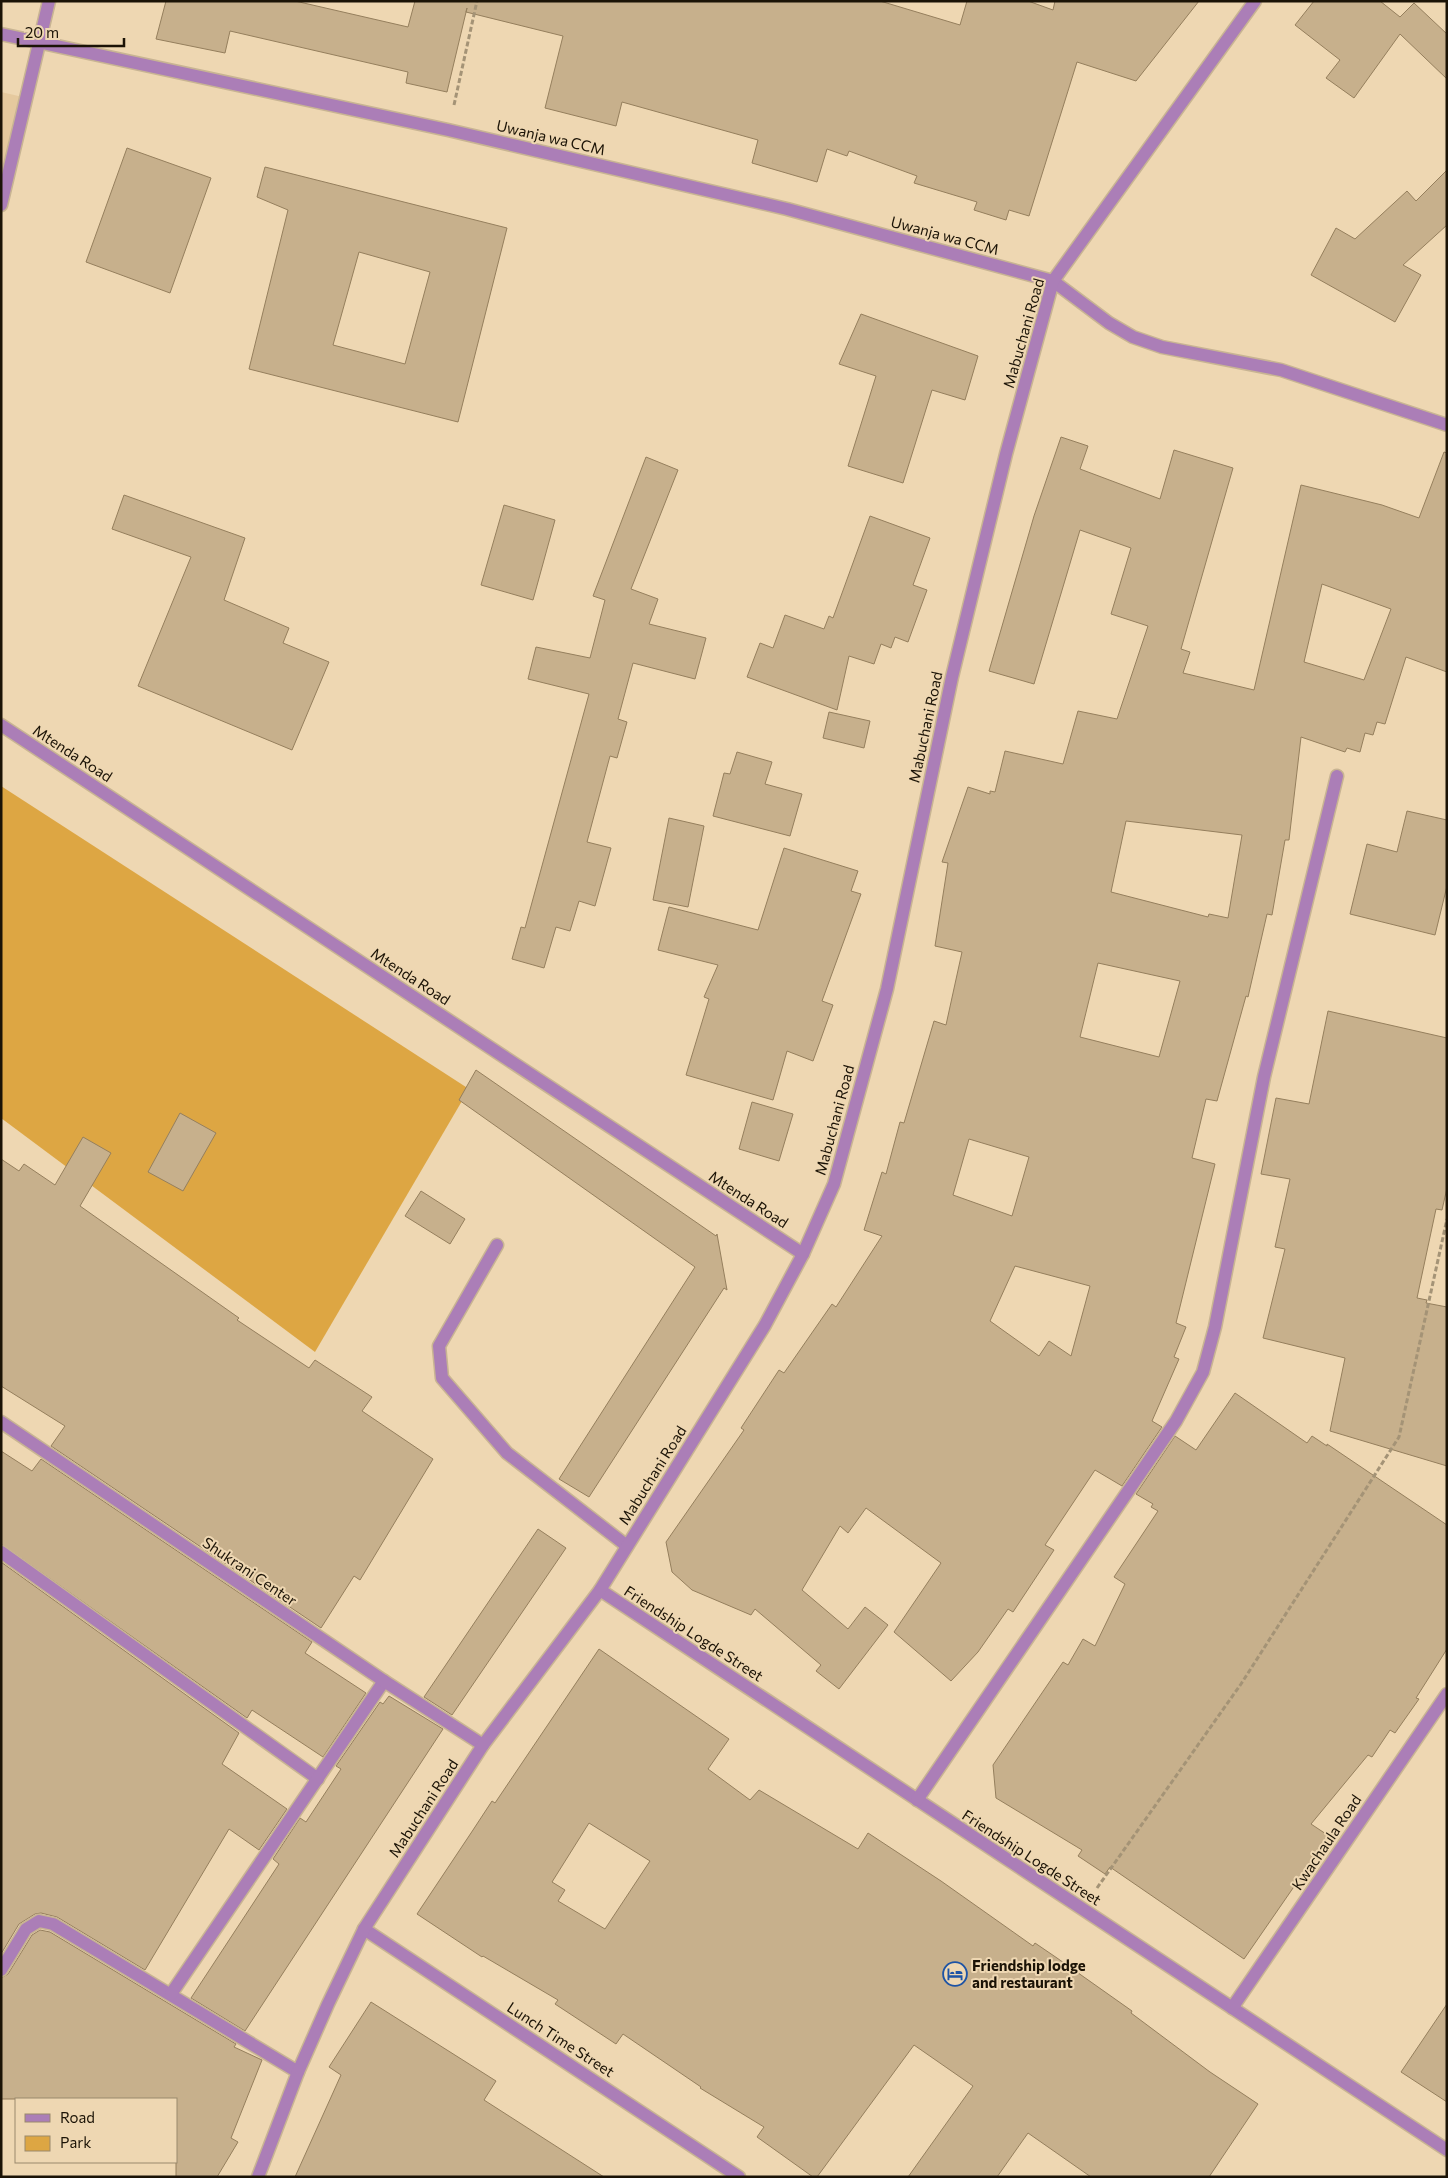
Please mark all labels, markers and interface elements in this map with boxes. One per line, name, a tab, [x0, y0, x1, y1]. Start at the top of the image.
scale bar	[18, 15, 124, 47]
text: 20 m	[25, 23, 59, 41]
street label: Uwanja wa CCM	[495, 116, 607, 158]
street label: Uwanja wa CCM	[889, 212, 1001, 258]
street label: Mabuchani Road	[999, 276, 1047, 390]
street label: Mabuchani Road	[904, 670, 946, 784]
street label: Mtenda Road	[30, 721, 116, 785]
street label: Mtenda Road	[368, 944, 454, 1008]
street label: Mabuchani Road	[811, 1063, 857, 1177]
street label: Mtenda Road	[706, 1167, 792, 1231]
street label: Mabuchani Road	[614, 1422, 690, 1528]
street label: Shukrani Center	[200, 1533, 300, 1609]
street label: Friendship Logde Street	[621, 1581, 767, 1685]
street label: Mabuchani Road	[385, 1755, 461, 1861]
street label: Kwachaula Road	[1287, 1791, 1365, 1893]
street label: Friendship Logde Street	[959, 1805, 1105, 1909]
place label: Friendship lodge and restaurant	[972, 1956, 1086, 1991]
hotel icon: Friendship lodge and restaurant	[942, 1961, 968, 1987]
street label: Lunch Time Street	[504, 1998, 618, 2080]
legend	[15, 2098, 178, 2163]
text: Road	[60, 2108, 95, 2126]
text: Park	[60, 2133, 91, 2151]

